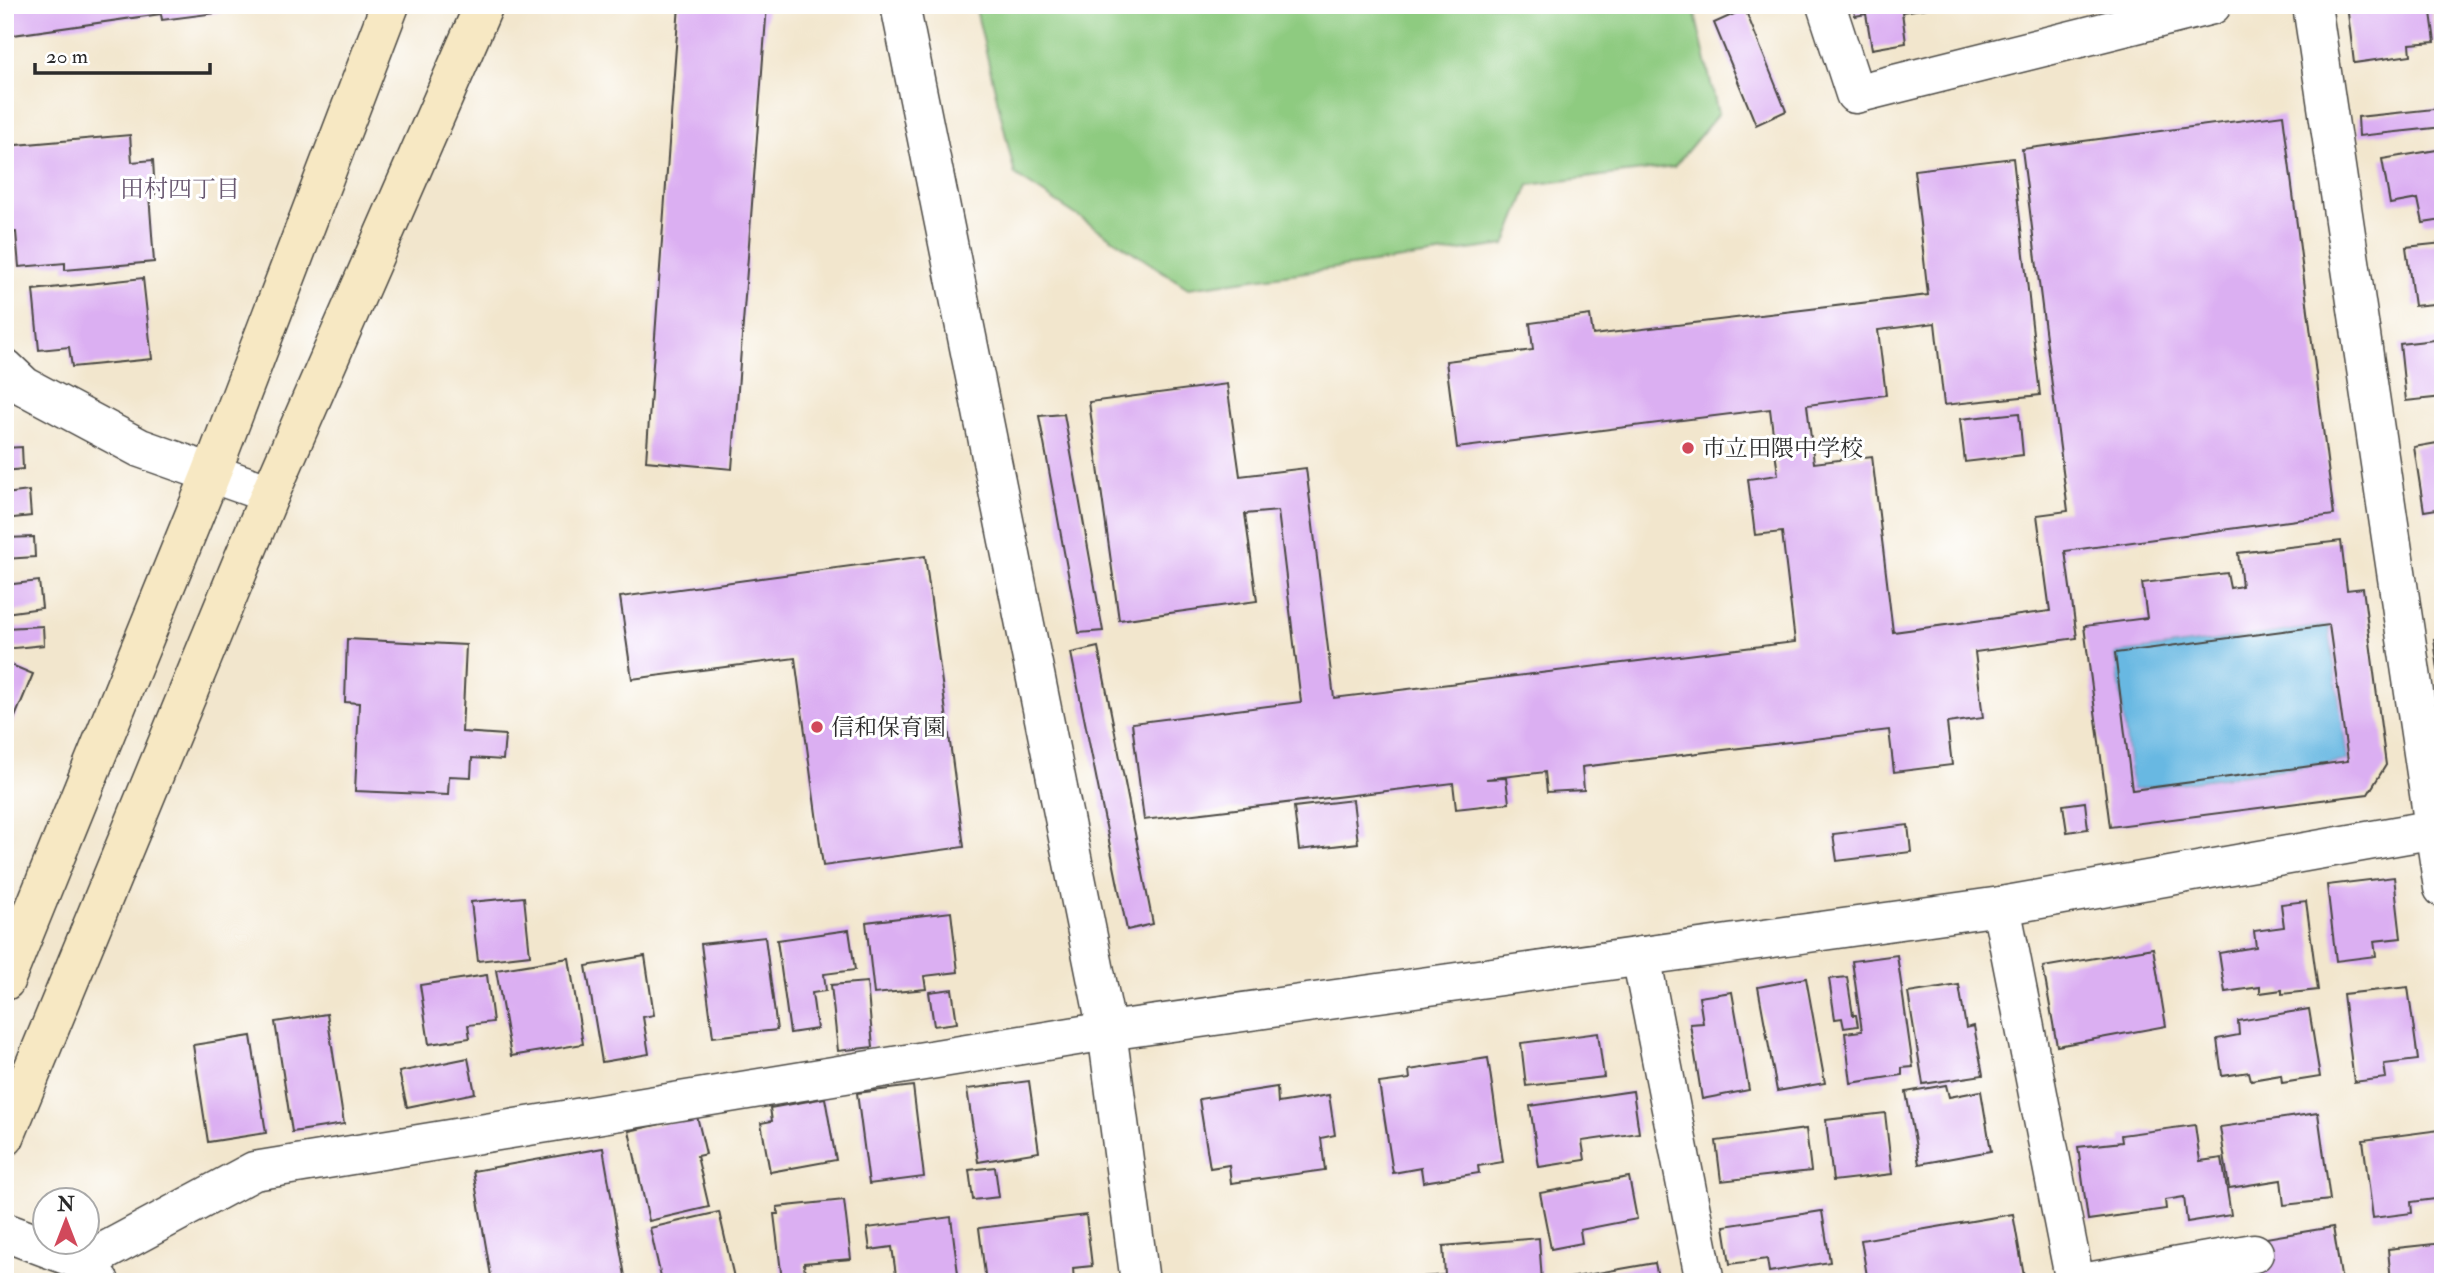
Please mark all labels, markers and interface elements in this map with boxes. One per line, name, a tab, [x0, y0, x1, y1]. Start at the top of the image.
scale bar	[35, 32, 210, 76]
text: 20 m	[46, 43, 88, 70]
district label: 田村四丁目	[120, 174, 240, 205]
place label: 市立田隈中学校	[1702, 434, 1863, 463]
marker: 市立田隈中学校	[1680, 440, 1696, 456]
place label: 信和保育園	[831, 713, 946, 742]
marker: 信和保育園	[809, 719, 825, 735]
north arrow	[32, 1186, 102, 1256]
text: N	[56, 1193, 75, 1217]

